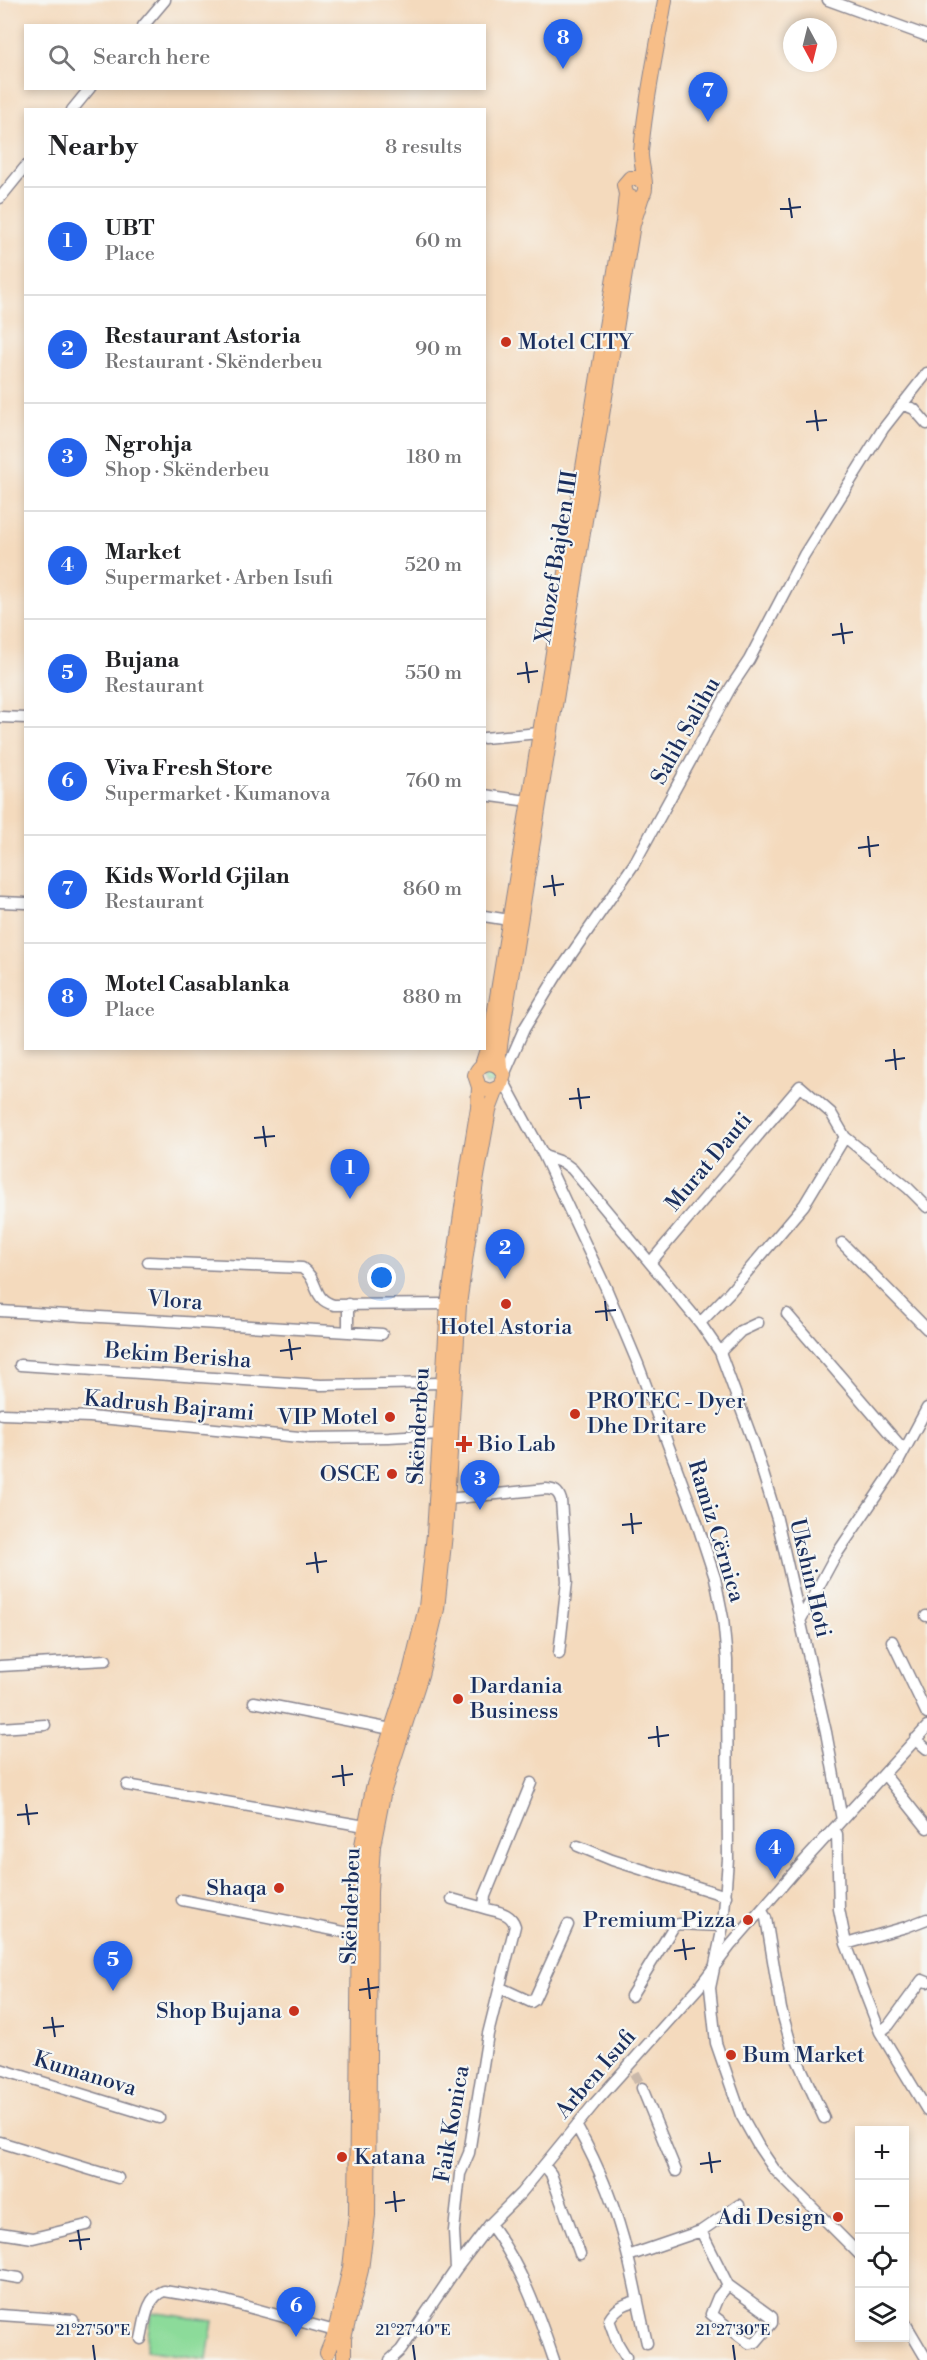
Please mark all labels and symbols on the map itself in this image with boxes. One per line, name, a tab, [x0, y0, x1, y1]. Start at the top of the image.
north arrow	[783, 18, 837, 72]
pin: 8	[544, 20, 582, 69]
pin: 7	[688, 72, 728, 122]
place label: Motel CITY	[518, 329, 634, 356]
marker: Motel CITY	[499, 335, 513, 349]
street label: Xhozef Bajden III	[530, 468, 584, 646]
street label: Salih Salihu	[645, 672, 727, 789]
street label: Murat Dauti	[660, 1107, 758, 1217]
pin: 1	[330, 1150, 370, 1199]
pin: 2	[486, 1230, 524, 1279]
your location	[367, 1263, 396, 1292]
street label: Vlora	[146, 1286, 204, 1316]
marker: Hotel Astoria	[499, 1297, 513, 1311]
place label: Hotel Astoria	[440, 1314, 573, 1341]
street label: Bekim Berisha	[103, 1337, 253, 1375]
street label: Skënderbeu	[402, 1366, 436, 1485]
street label: Kadrush Bajrami	[83, 1385, 255, 1427]
place label: PROTEC - Dyer Dhe Dritare	[587, 1388, 746, 1440]
place label: VIP Motel	[277, 1404, 378, 1431]
marker: PROTEC - Dyer Dhe Dritare	[568, 1407, 582, 1421]
marker: VIP Motel	[383, 1410, 397, 1424]
place label: Bio Lab	[477, 1431, 556, 1458]
marker: Bio Lab	[455, 1435, 473, 1453]
street label: Ramiz Cërnica	[682, 1457, 751, 1606]
pin: 3	[460, 1460, 500, 1510]
place label: OSCE	[320, 1461, 380, 1488]
marker: OSCE	[385, 1467, 399, 1481]
street label: Ukshin Hoti	[783, 1516, 837, 1640]
place label: Dardania Business	[469, 1673, 564, 1725]
marker: Dardania Business	[451, 1692, 465, 1706]
pin: 4	[756, 1830, 794, 1879]
street label: Skënderbeu	[335, 1846, 367, 1965]
place label: Shaqa	[206, 1875, 268, 1902]
marker: Shaqa	[272, 1881, 286, 1895]
place label: Premium Pizza	[583, 1907, 737, 1934]
marker: Premium Pizza	[741, 1913, 755, 1927]
pin: 5	[94, 1942, 132, 1991]
place label: Shop Bujana	[156, 1998, 283, 2025]
marker: Shop Bujana	[287, 2004, 301, 2018]
street label: Arben Isufi	[549, 2024, 642, 2125]
place label: Bum Market	[742, 2042, 865, 2069]
street label: Kumanova	[30, 2046, 141, 2103]
marker: Bum Market	[724, 2048, 738, 2062]
street label: Faik Konica	[428, 2063, 476, 2185]
place label: Katana	[354, 2144, 426, 2171]
marker: Katana	[335, 2150, 349, 2164]
place label: Adi Design	[716, 2204, 826, 2231]
marker: Adi Design	[831, 2210, 845, 2224]
pin: 6	[276, 2288, 316, 2337]
text: 21°27'50"E	[56, 2321, 130, 2340]
text: 21°27'40"E	[375, 2321, 451, 2340]
text: 21°27'30"E	[696, 2321, 770, 2340]

